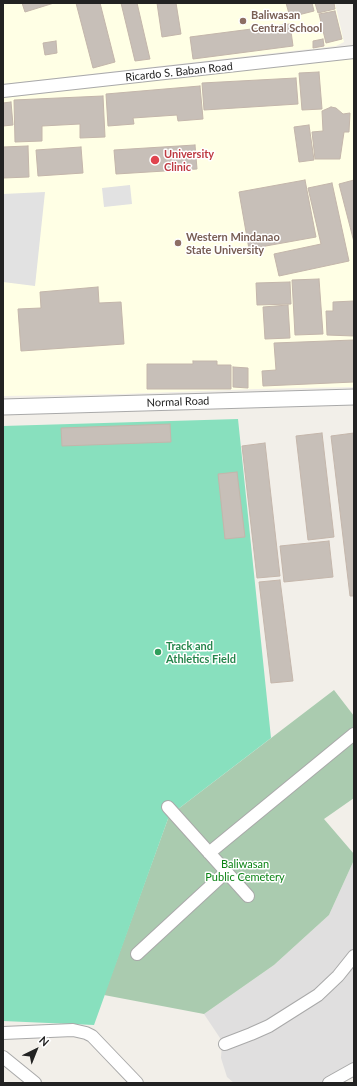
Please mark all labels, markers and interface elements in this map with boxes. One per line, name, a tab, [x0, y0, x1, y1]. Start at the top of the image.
place label: Baliwasan Central School	[251, 8, 322, 34]
marker: Baliwasan Central School	[238, 16, 248, 26]
street label: Ricardo S. Baban Road	[125, 60, 233, 84]
place label: University Clinic	[164, 147, 214, 173]
marker: University Clinic	[149, 154, 161, 166]
place label: Western Mindanao State University	[186, 230, 280, 256]
marker: Western Mindanao State University	[173, 238, 183, 248]
street label: Normal Road	[146, 394, 210, 410]
place label: Track and Athletics Field	[166, 639, 236, 665]
marker: Track and Athletics Field	[153, 647, 163, 657]
park label: Baliwasan Public Cemetery	[205, 857, 285, 883]
north arrow	[16, 1030, 56, 1070]
text: N	[37, 1033, 52, 1048]

